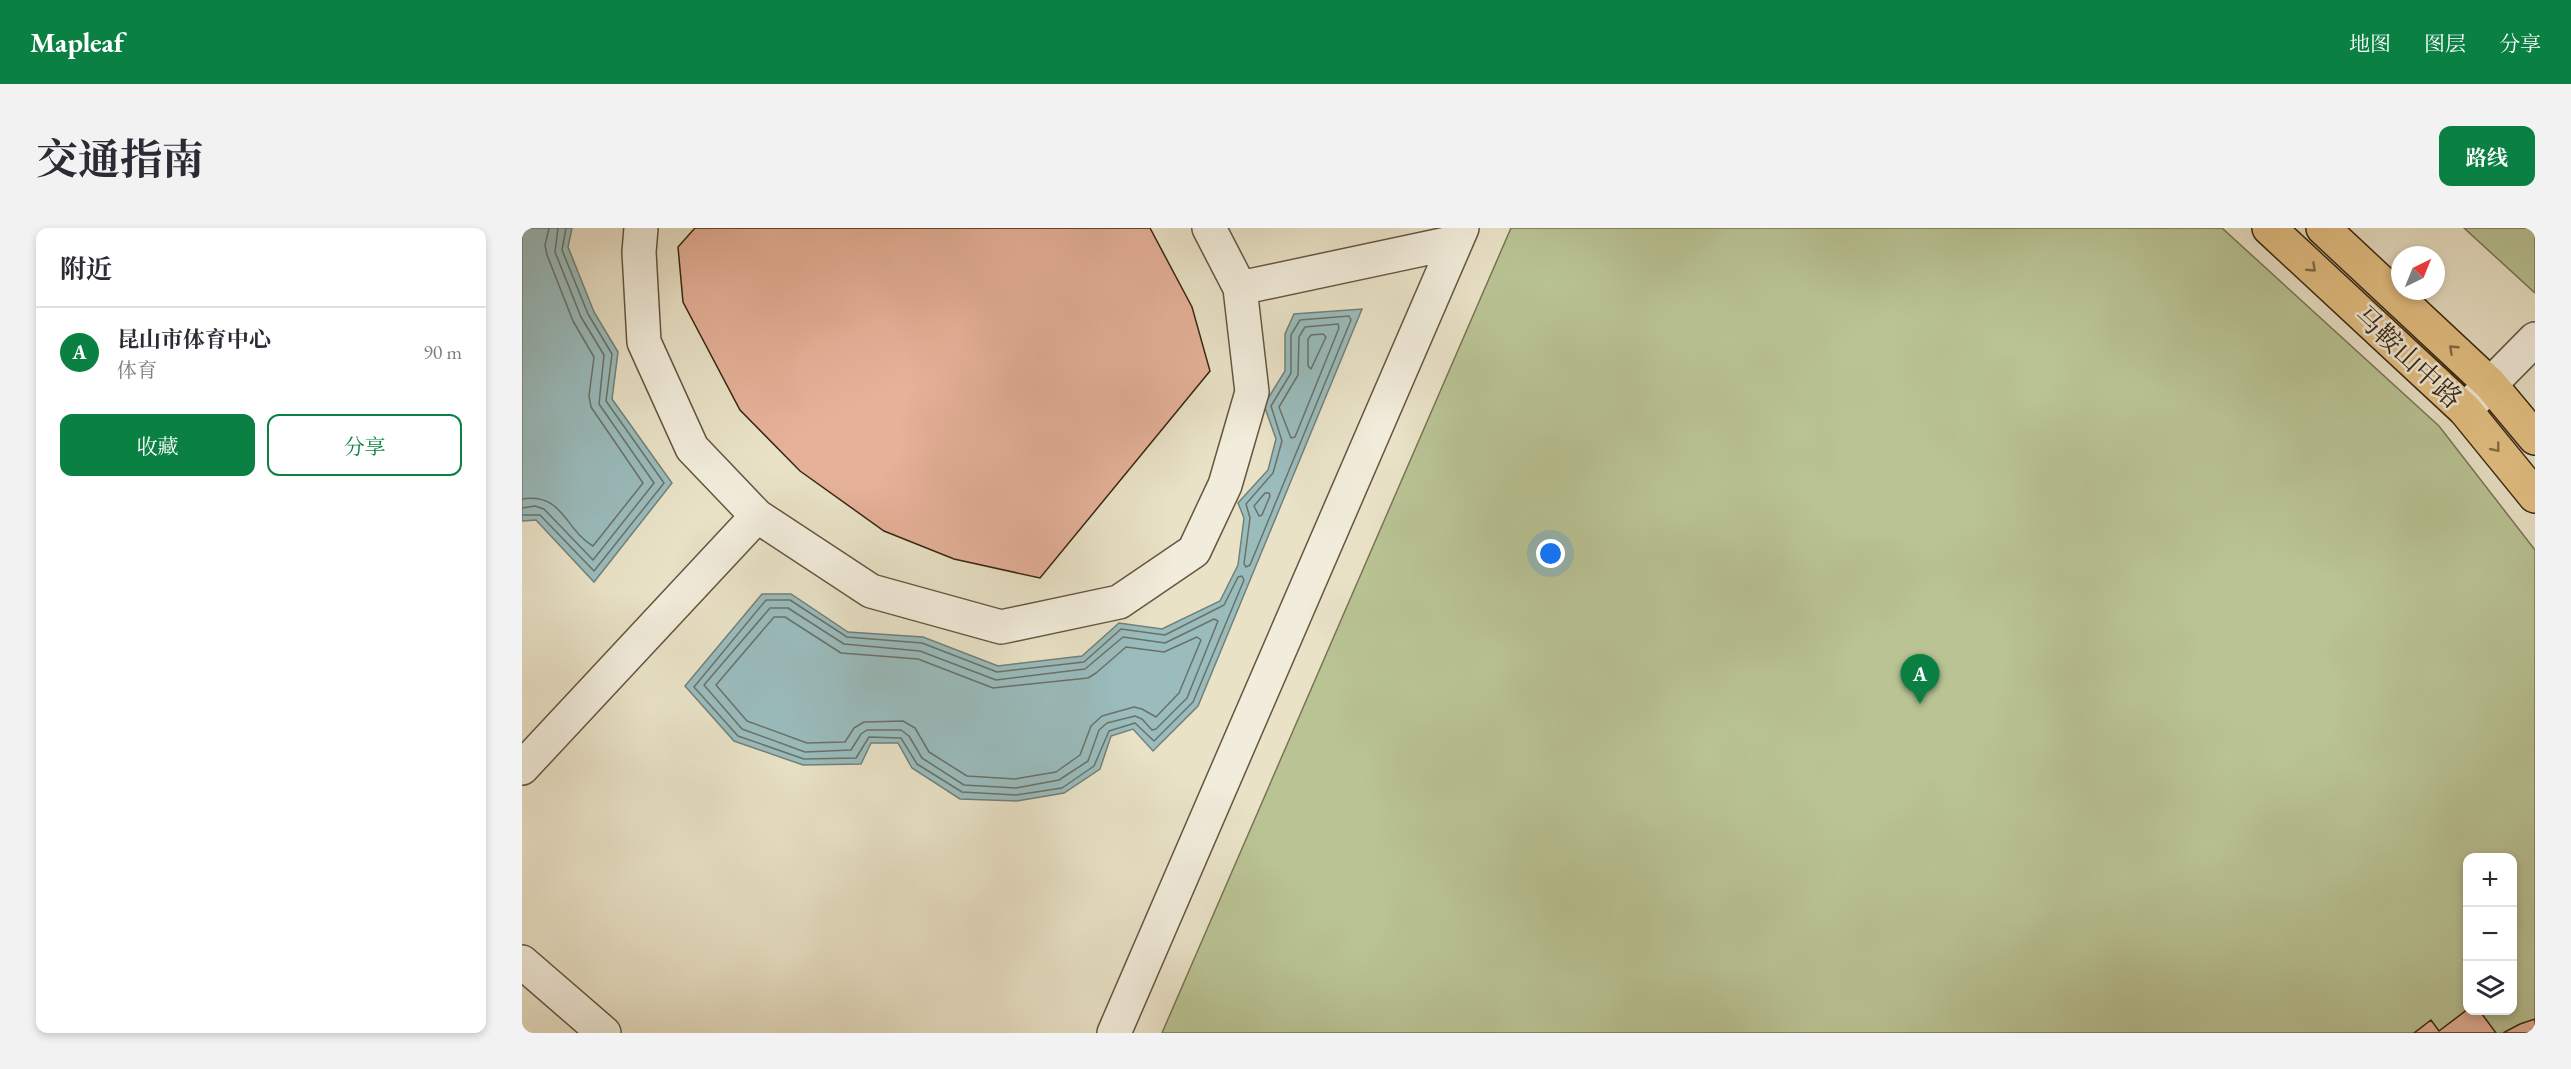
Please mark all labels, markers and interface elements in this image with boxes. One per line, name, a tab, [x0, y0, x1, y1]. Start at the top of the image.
text: Mapleaf	[30, 24, 124, 60]
text: 地图	[2349, 30, 2391, 57]
text: 图层	[2424, 30, 2466, 57]
text: 分享	[2499, 30, 2541, 57]
button: 路线	[2439, 126, 2535, 186]
text: 交通指南	[36, 132, 204, 187]
north arrow	[2391, 246, 2445, 300]
text: 附近	[60, 252, 112, 286]
one-way arrow	[2305, 261, 2316, 272]
street label: 马鞍山中路	[2347, 298, 2470, 415]
text: 昆山市体育中心	[117, 325, 271, 354]
text: A	[72, 339, 87, 365]
text: 90 m	[423, 339, 462, 365]
one-way arrow	[2449, 345, 2459, 356]
text: 体育	[117, 357, 157, 383]
button: 收藏	[60, 414, 255, 476]
button: 分享	[267, 414, 462, 476]
one-way arrow	[2488, 441, 2499, 452]
your location	[1536, 539, 1565, 568]
pin: A	[1900, 654, 1940, 704]
map controls	[2463, 853, 2517, 1015]
button: +	[2463, 853, 2517, 907]
button: −	[2463, 907, 2517, 961]
button: layers	[2463, 961, 2517, 1015]

